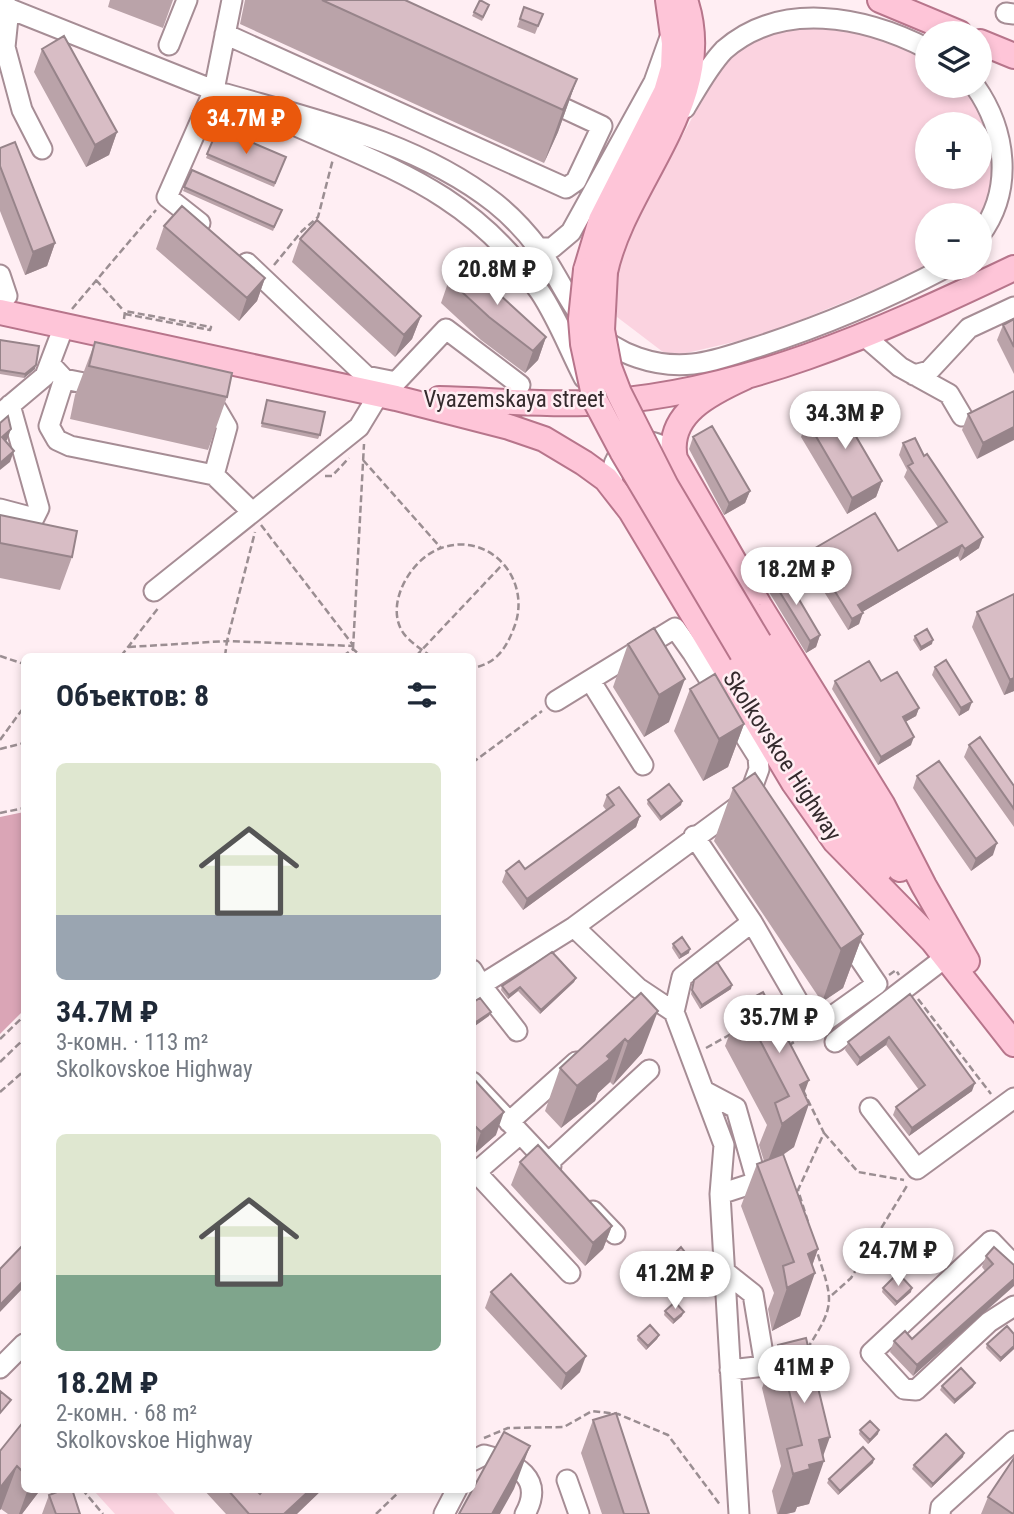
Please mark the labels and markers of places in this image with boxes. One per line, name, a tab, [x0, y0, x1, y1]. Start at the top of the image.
pin: 34.7M ₽	[181, 96, 311, 156]
pin: 20.8M ₽	[432, 247, 562, 307]
pin: 34.3M ₽	[780, 392, 910, 451]
pin: 18.2M ₽	[731, 548, 861, 607]
pin: 35.7M ₽	[714, 996, 844, 1055]
pin: 24.7M ₽	[833, 1228, 963, 1288]
pin: 41.2M ₽	[610, 1252, 740, 1311]
pin: 41M ₽	[755, 1346, 853, 1405]

